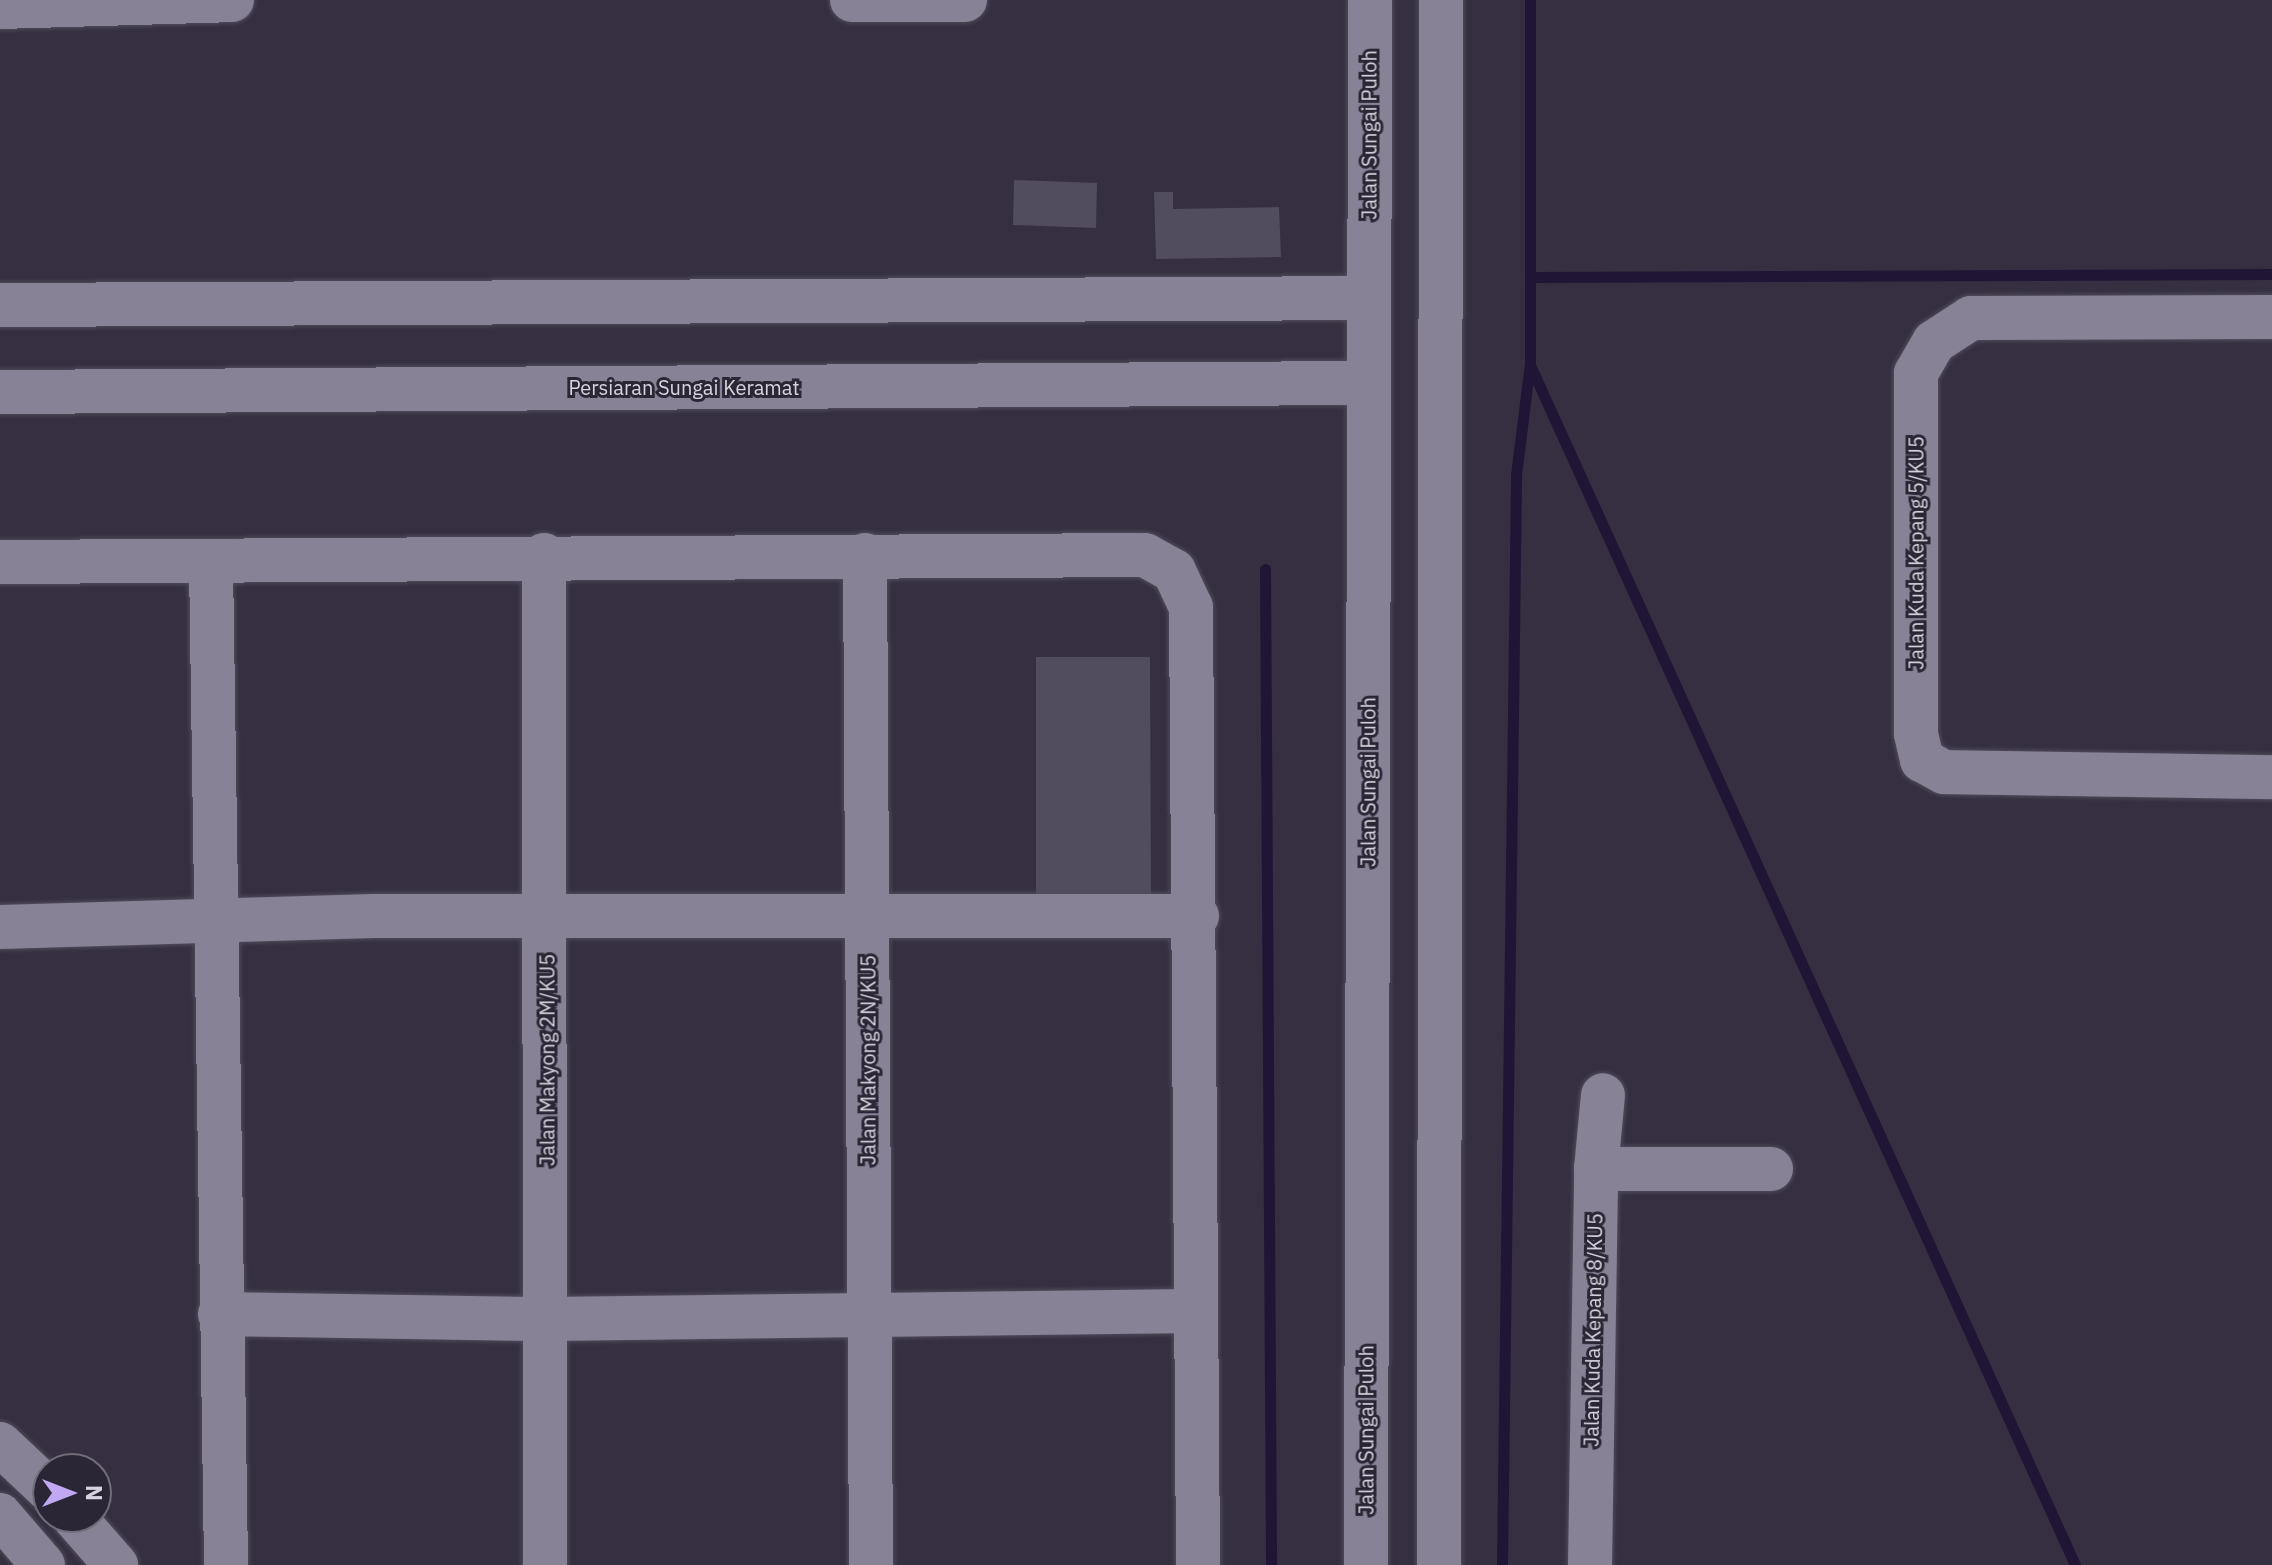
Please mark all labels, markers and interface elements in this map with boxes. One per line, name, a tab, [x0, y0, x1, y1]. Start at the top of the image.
street label: Jalan Sungai Puloh	[1357, 50, 1381, 220]
street label: Persiaran Sungai Keramat	[569, 375, 799, 399]
street label: Jalan Kuda Kepang 5/KU5	[1904, 436, 1928, 670]
street label: Jalan Sungai Puloh	[1356, 697, 1380, 867]
street label: Jalan Makyong 2M/KU5	[535, 954, 559, 1166]
street label: Jalan Makyong 2N/KU5	[856, 955, 880, 1165]
street label: Jalan Kuda Kepang 8/KU5	[1579, 1213, 1607, 1447]
street label: Jalan Sungai Puloh	[1354, 1345, 1378, 1515]
north arrow	[32, 1453, 112, 1533]
text: N	[80, 1485, 109, 1501]

